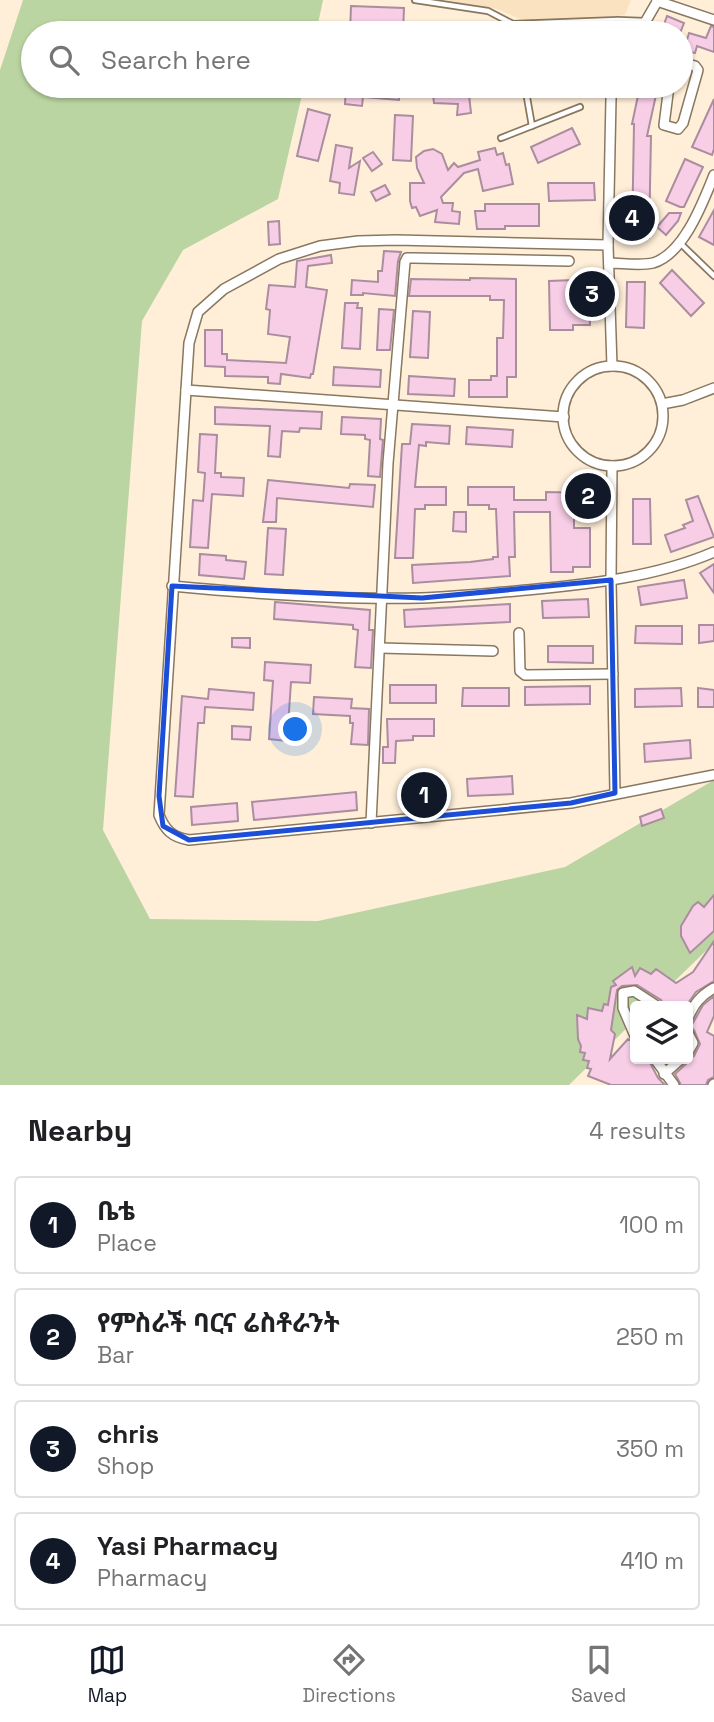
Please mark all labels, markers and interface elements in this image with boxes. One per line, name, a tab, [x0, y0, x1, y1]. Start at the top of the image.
search box	[21, 21, 693, 98]
icon: search	[45, 41, 83, 79]
text: Search here	[101, 43, 251, 77]
pin: 4	[609, 192, 655, 244]
pin: 3	[569, 268, 615, 320]
pin: 2	[565, 470, 611, 522]
your location	[278, 712, 312, 746]
pin: 1	[401, 769, 447, 821]
map controls	[630, 1001, 693, 1064]
button: layers	[630, 1001, 693, 1064]
text: Nearby	[28, 1111, 132, 1150]
text: 4 results	[589, 1116, 686, 1146]
text: ቤቴ	[97, 1194, 135, 1228]
text: 1	[48, 1210, 58, 1240]
text: 100 m	[619, 1210, 684, 1240]
text: Place	[97, 1228, 157, 1258]
text: የምስራች ባርና ሬስቶራንት	[97, 1306, 340, 1340]
text: 2	[46, 1322, 60, 1352]
text: 250 m	[616, 1322, 684, 1352]
text: Bar	[97, 1340, 134, 1370]
text: chris	[97, 1417, 159, 1451]
text: 3	[46, 1434, 60, 1464]
text: 350 m	[616, 1434, 684, 1464]
text: Shop	[97, 1451, 154, 1481]
text: Yasi Pharmacy	[97, 1529, 278, 1563]
text: 4	[46, 1546, 60, 1576]
text: 410 m	[620, 1546, 684, 1576]
text: Pharmacy	[97, 1563, 207, 1593]
tab: Map	[88, 1641, 127, 1708]
tab: Directions	[303, 1641, 396, 1708]
tab: Saved	[571, 1641, 626, 1708]

